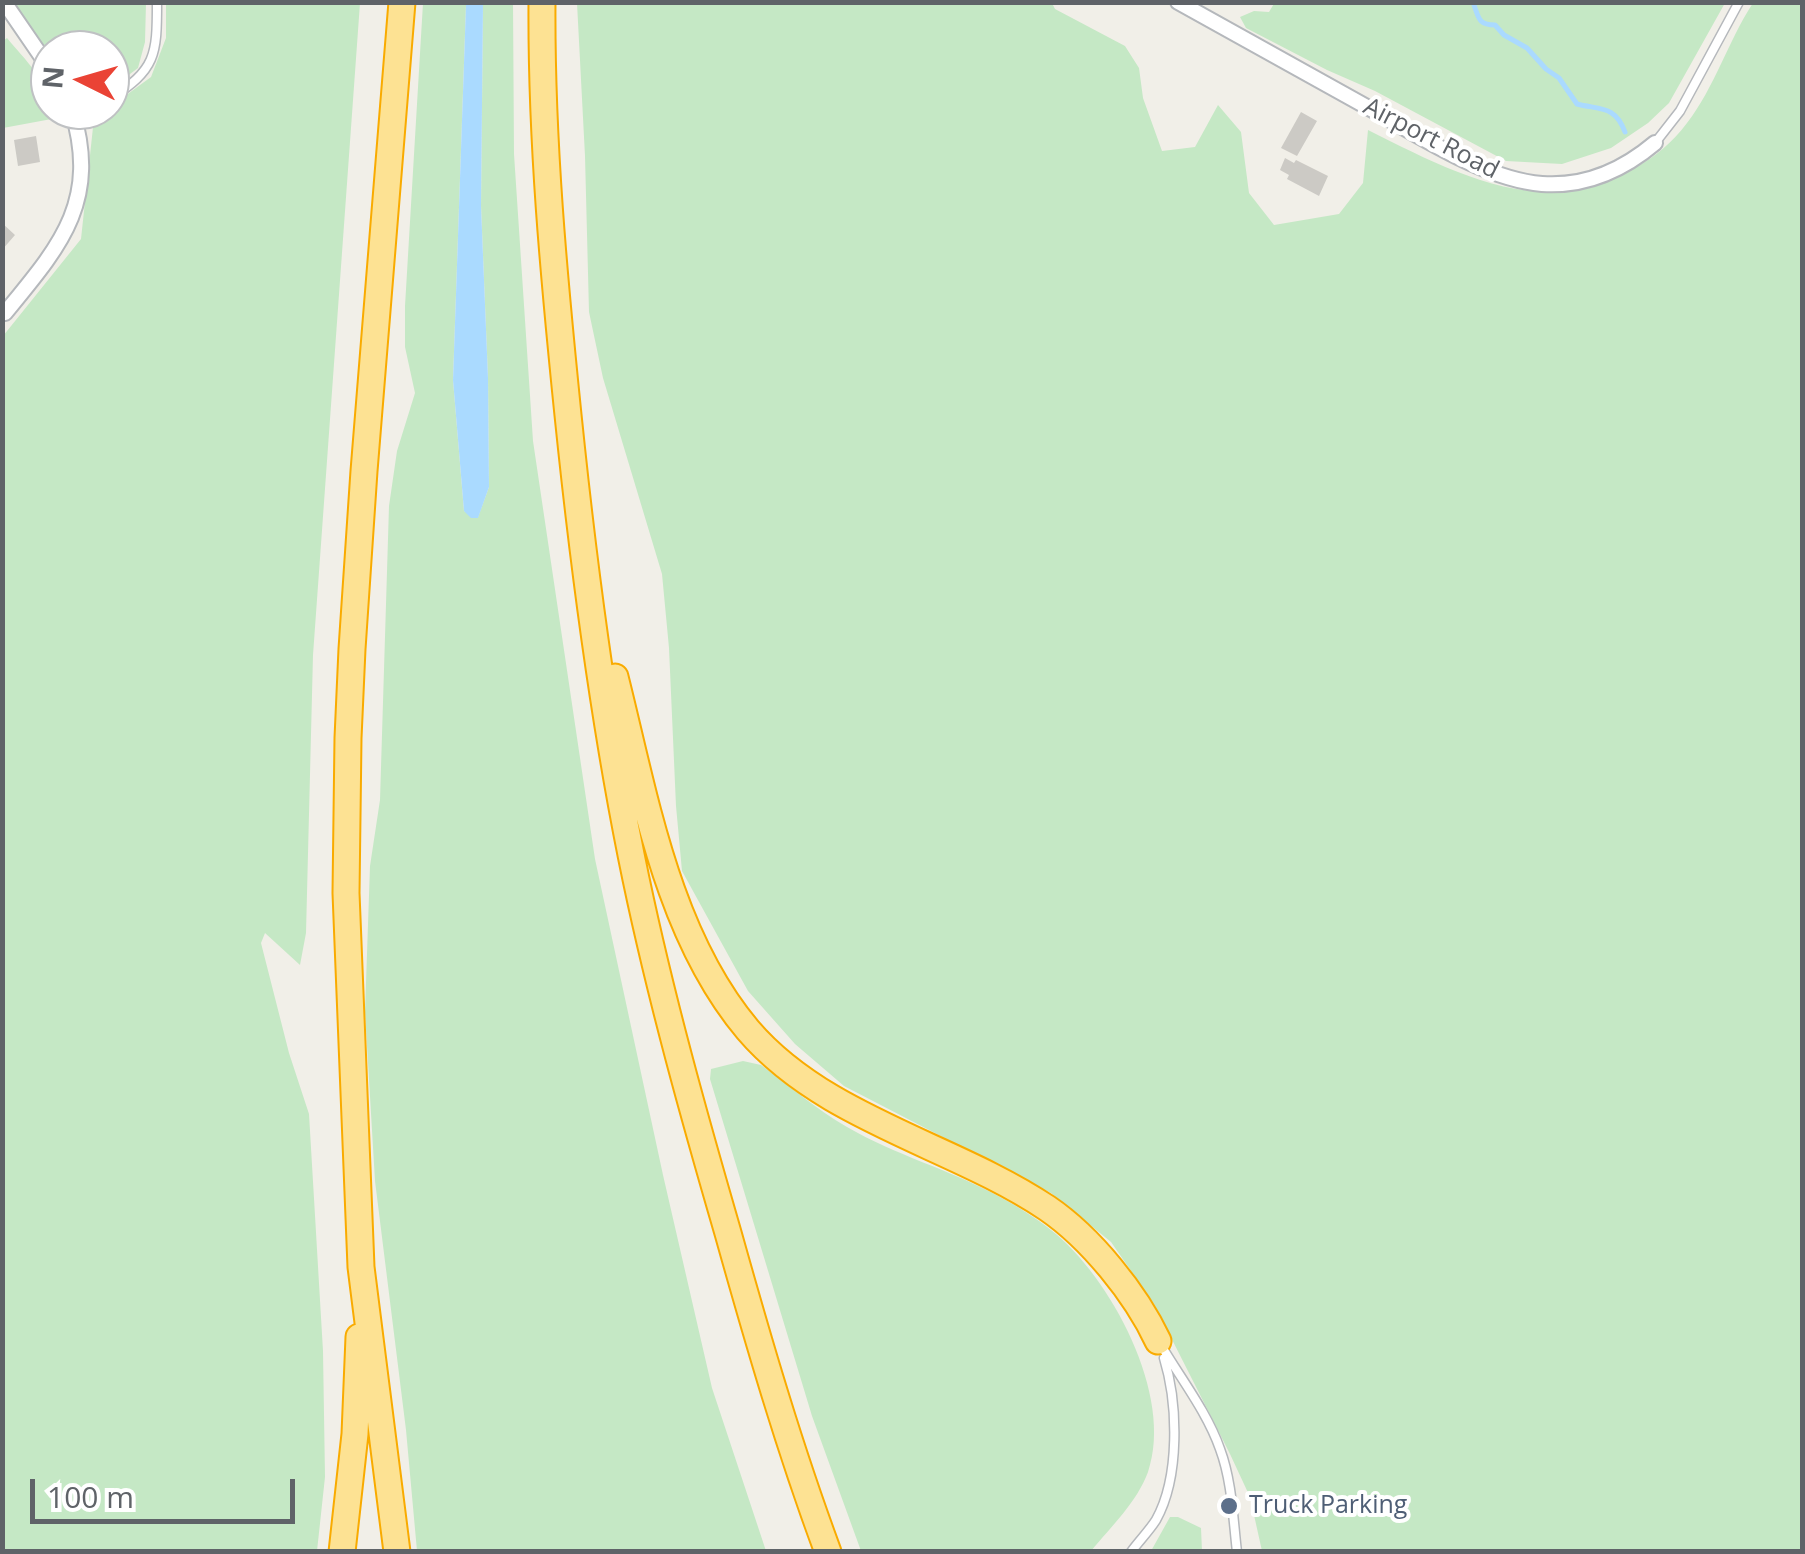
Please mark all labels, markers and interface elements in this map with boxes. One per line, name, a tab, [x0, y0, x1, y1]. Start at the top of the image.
north arrow	[30, 30, 130, 130]
text: N	[32, 65, 72, 91]
street label: Airport Road	[1358, 92, 1504, 186]
scale bar	[35, 1459, 300, 1521]
text: 100 m	[47, 1476, 134, 1517]
place label: Truck Parking	[1249, 1491, 1407, 1521]
marker: Truck Parking	[1218, 1495, 1240, 1517]

